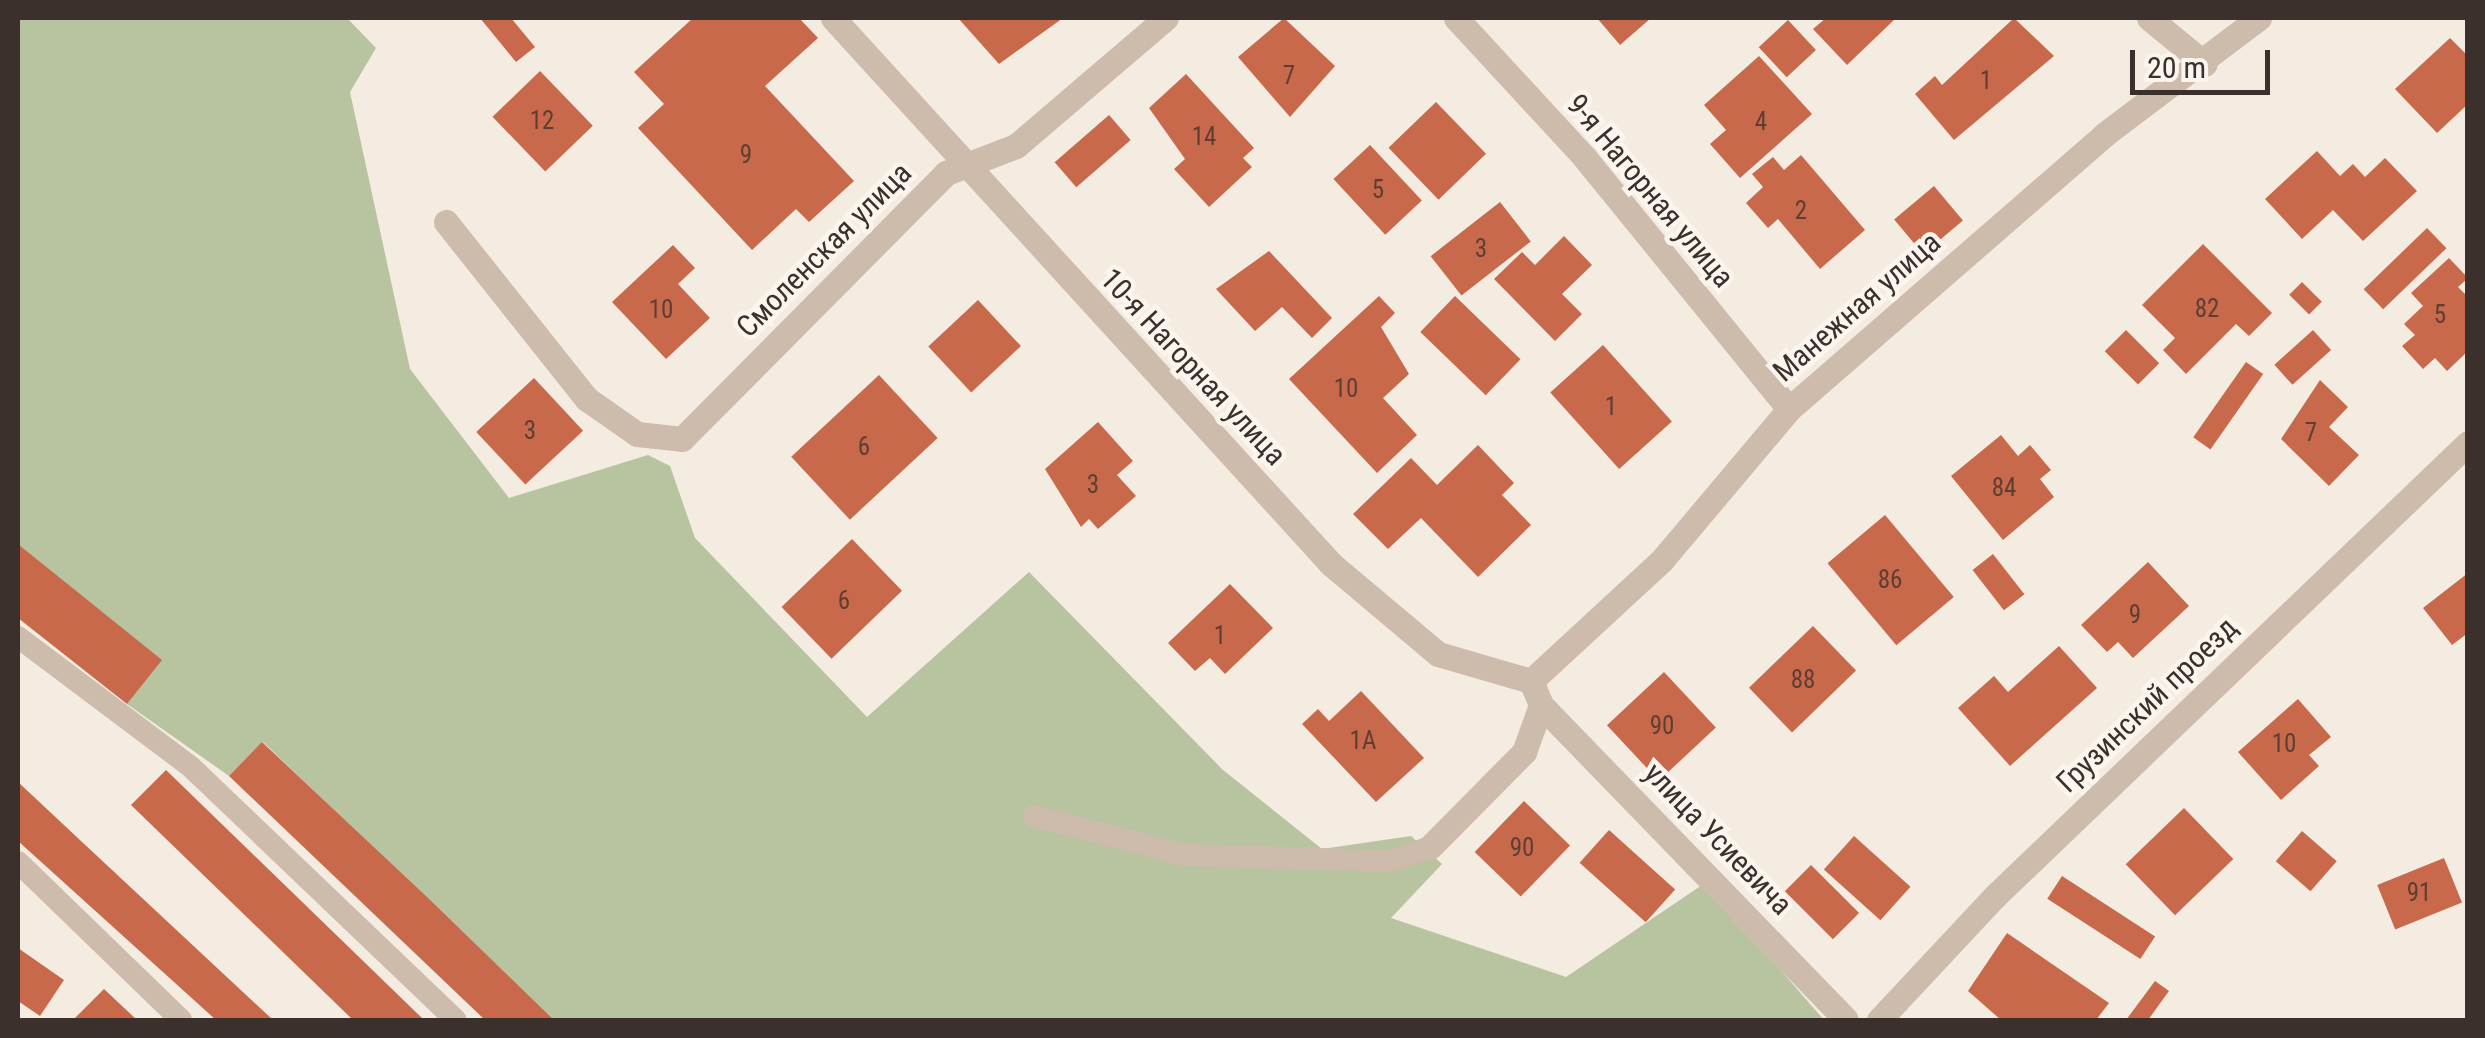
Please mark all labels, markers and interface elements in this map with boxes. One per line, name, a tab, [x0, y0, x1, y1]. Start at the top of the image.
scale bar	[2135, 30, 2275, 92]
text: 20 m	[2147, 50, 2206, 85]
house number: 7	[1283, 61, 1295, 91]
house number: 1	[1980, 66, 1992, 96]
street label: 9-я Нагорная улица	[1559, 87, 1741, 295]
house number: 12	[530, 106, 554, 136]
house number: 4	[1755, 107, 1767, 137]
house number: 14	[1192, 122, 1216, 152]
house number: 9	[740, 140, 752, 170]
street label: Смоленская улица	[729, 155, 919, 345]
house number: 5	[1372, 175, 1384, 205]
house number: 2	[1795, 196, 1807, 226]
street label: Манежная улица	[1766, 225, 1948, 389]
house number: 3	[1475, 234, 1487, 264]
street label: 10-я Нагорная улица	[1093, 261, 1293, 473]
house number: 82	[2195, 294, 2219, 324]
house number: 10	[649, 295, 673, 325]
house number: 5	[2434, 300, 2446, 330]
house number: 10	[1334, 374, 1358, 404]
house number: 1	[1605, 392, 1617, 422]
house number: 3	[524, 416, 536, 446]
house number: 7	[2305, 418, 2317, 448]
house number: 6	[858, 432, 870, 462]
house number: 3	[1087, 470, 1099, 500]
house number: 84	[1992, 473, 2016, 503]
house number: 86	[1878, 565, 1902, 595]
house number: 6	[838, 586, 850, 616]
house number: 9	[2129, 600, 2141, 630]
street label: Грузинский проезд	[2049, 610, 2245, 800]
house number: 1	[1214, 621, 1226, 651]
house number: 88	[1791, 665, 1815, 695]
house number: 90	[1650, 711, 1674, 741]
house number: 1А	[1350, 726, 1376, 756]
house number: 10	[2272, 729, 2296, 759]
street label: улица Усиевича	[1637, 756, 1799, 922]
house number: 90	[1510, 833, 1534, 863]
house number: 91	[2407, 878, 2431, 908]

